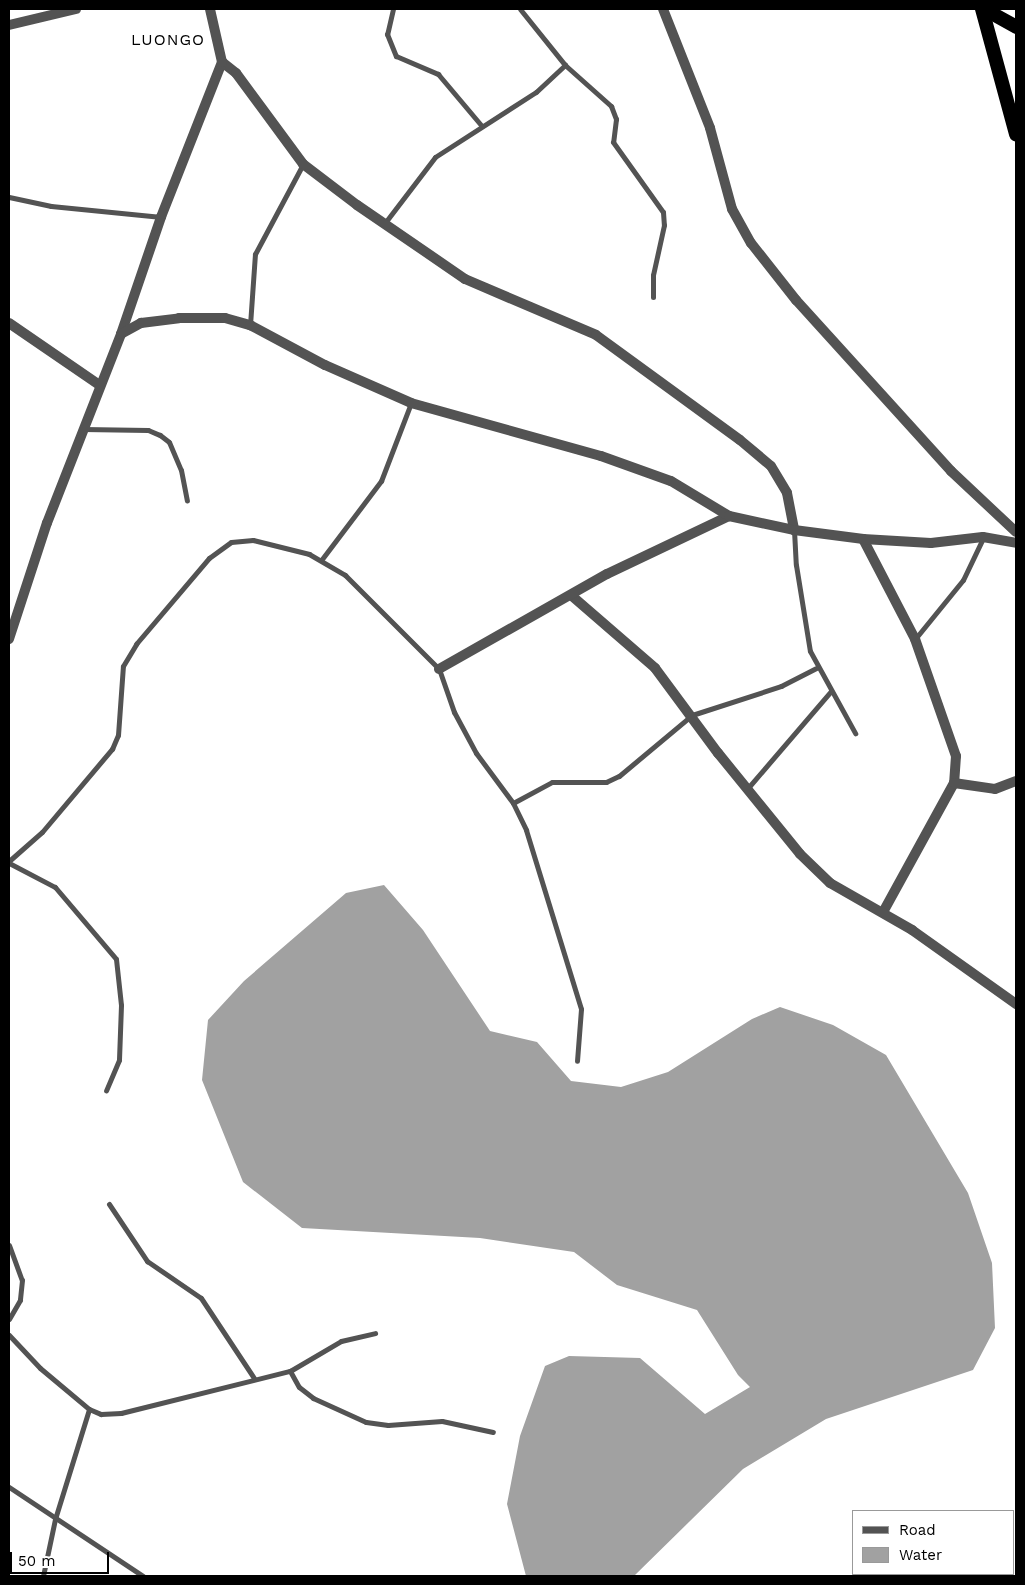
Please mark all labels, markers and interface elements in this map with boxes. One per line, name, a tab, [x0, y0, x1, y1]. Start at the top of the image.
district label: LUONGO	[130, 30, 206, 50]
legend	[852, 1510, 1015, 1575]
text: Road	[899, 1521, 936, 1539]
scale bar	[12, 1542, 111, 1574]
text: Water	[899, 1546, 942, 1564]
text: 50 m	[18, 1552, 55, 1570]

